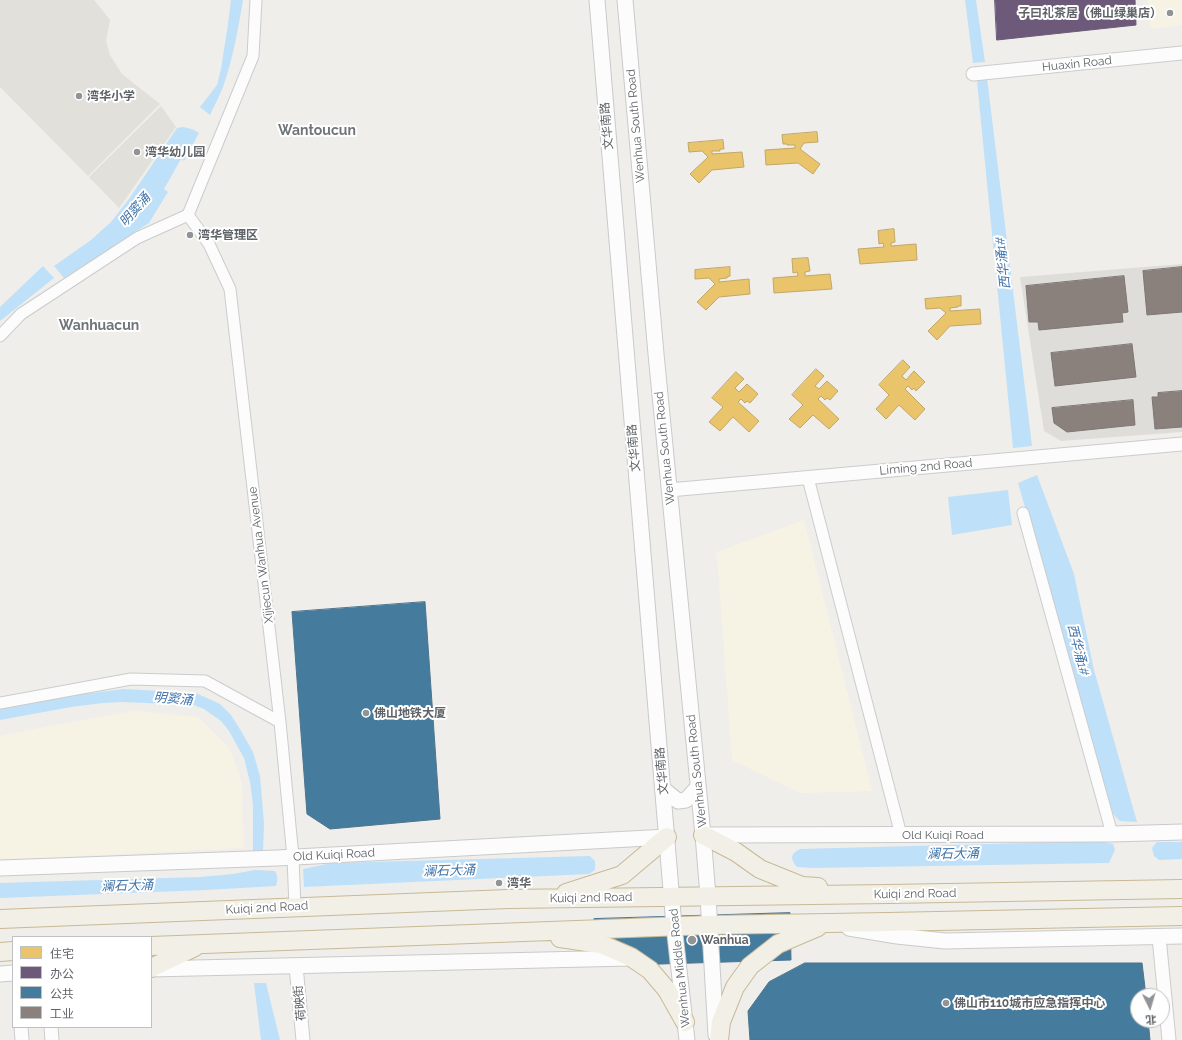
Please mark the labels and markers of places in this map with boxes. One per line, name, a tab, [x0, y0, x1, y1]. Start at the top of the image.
place label: 子曰礼茶居（佛山绿巢店）	[1018, 6, 1162, 20]
marker: 子曰礼茶居（佛山绿巢店）	[1165, 8, 1175, 18]
place label: 湾华小学	[87, 89, 135, 103]
marker: 湾华小学	[74, 91, 84, 101]
place label: 湾华幼儿园	[145, 145, 205, 159]
marker: 湾华幼儿园	[132, 147, 142, 157]
place label: 湾华管理区	[198, 228, 258, 242]
marker: 湾华管理区	[185, 230, 195, 240]
place label: 佛山地铁大厦	[374, 706, 446, 720]
marker: 佛山地铁大厦	[361, 708, 371, 718]
place label: 湾华	[507, 876, 531, 890]
marker: 湾华	[494, 878, 504, 888]
place label: Wanhua	[701, 933, 749, 947]
marker: Wanhua	[686, 934, 698, 946]
place label: 佛山市110城市应急指挥中心	[954, 996, 1105, 1010]
marker: 佛山市110城市应急指挥中心	[941, 998, 951, 1008]

